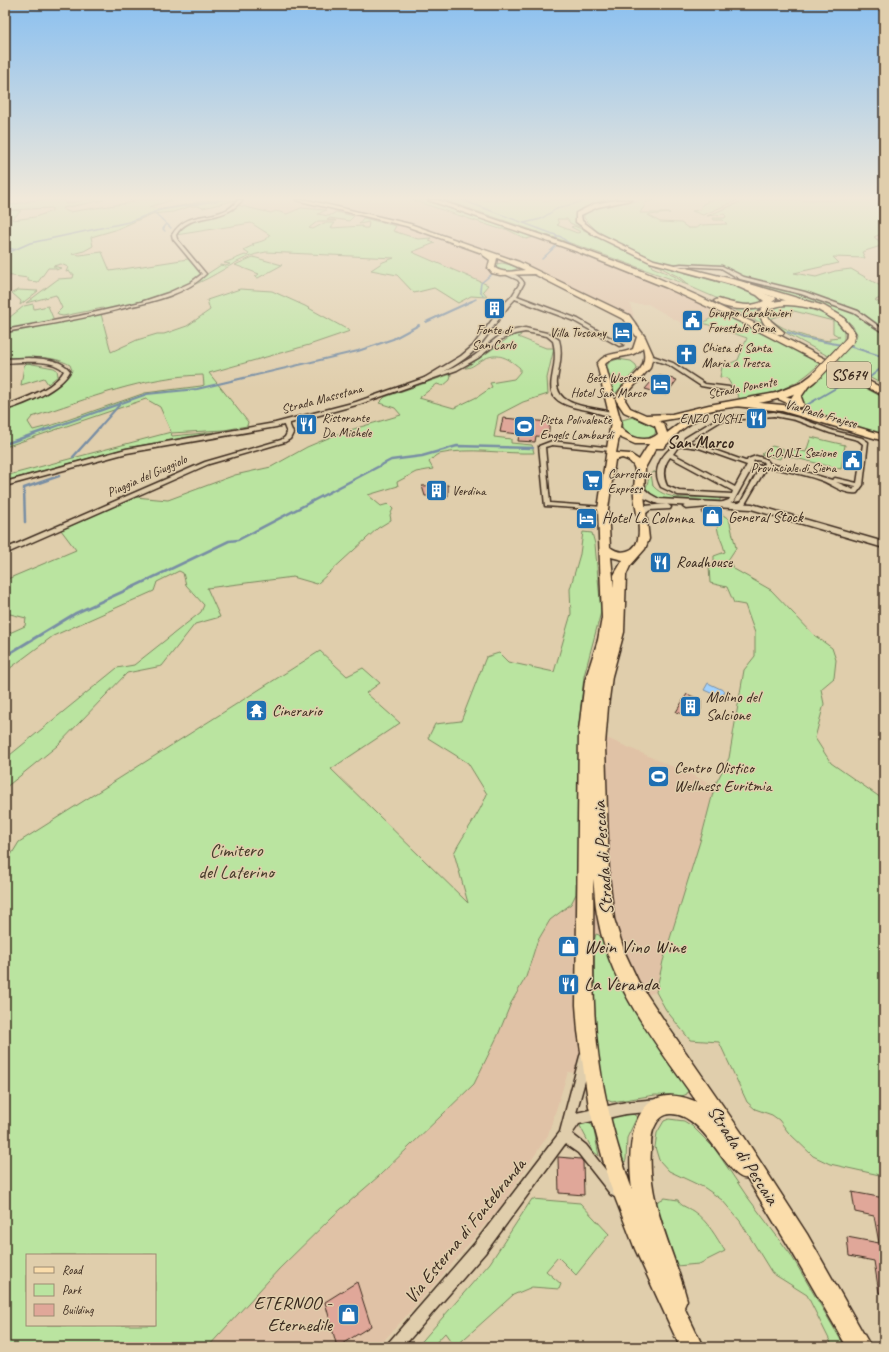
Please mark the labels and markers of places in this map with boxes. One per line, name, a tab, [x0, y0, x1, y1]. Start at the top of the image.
building icon: Fonte di San Carlo	[481, 295, 507, 321]
place label: Gruppo Carabinieri Forestale Siena	[708, 305, 792, 336]
public building icon: Gruppo Carabinieri Forestale Siena	[680, 307, 706, 333]
hotel icon: Villa Tuscany	[609, 320, 635, 346]
place label: Fonte di San Carlo	[472, 322, 517, 353]
place label: Villa Tuscany	[550, 325, 608, 341]
place label: Chiesa di Santa Maria a Tressa	[702, 340, 773, 371]
church icon: Chiesa di Santa Maria a Tressa	[674, 342, 700, 368]
place label: Best Western Hotel San Marco	[571, 370, 647, 401]
hotel icon: Best Western Hotel San Marco	[648, 372, 674, 398]
restaurant icon: ENZO SUSHI	[744, 406, 770, 432]
place label: Ristorante Da Michele	[322, 410, 372, 441]
place label: ENZO SUSHI	[680, 411, 745, 427]
restaurant icon: Ristorante Da Michele	[293, 412, 319, 438]
place label: Pista Polivalente Engels Lambardi	[540, 412, 615, 443]
sports icon: Pista Polivalente Engels Lambardi	[512, 414, 538, 440]
place label: C.O.N.I. Sezione Provinciale di Siena	[751, 445, 838, 476]
public building icon: C.O.N.I. Sezione Provinciale di Siena	[839, 447, 865, 473]
place label: Carrefour Express	[608, 466, 653, 497]
supermarket icon: Carrefour Express	[580, 468, 606, 494]
building icon: Verdina	[423, 478, 449, 504]
place label: Verdina	[452, 483, 487, 499]
shop icon: General Stock	[699, 504, 725, 530]
hotel icon: Hotel La Colonna	[574, 505, 600, 531]
place label: General Stock	[728, 507, 804, 527]
place label: Hotel La Colonna	[602, 508, 695, 528]
restaurant icon: Roadhouse	[647, 549, 673, 575]
place label: Roadhouse	[676, 552, 734, 572]
place label: Molino del Salcione	[706, 687, 763, 725]
building icon: Molino del Salcione	[678, 693, 704, 719]
temple icon: Cinerario	[243, 698, 269, 724]
place label: Cinerario	[272, 701, 324, 721]
place label: Centro Olistico Wellness Euritmia	[674, 758, 773, 796]
sports icon: Centro Olistico Wellness Euritmia	[646, 764, 672, 790]
shop icon: Wein Vino Wine	[555, 934, 581, 960]
place label: Wein Vino Wine	[584, 935, 687, 959]
restaurant icon: La Veranda	[556, 971, 582, 997]
place label: La Veranda	[584, 972, 661, 996]
place label: ETERNOO - Eternedile	[254, 1291, 334, 1337]
shop icon: ETERNOO - Eternedile	[335, 1301, 361, 1327]

